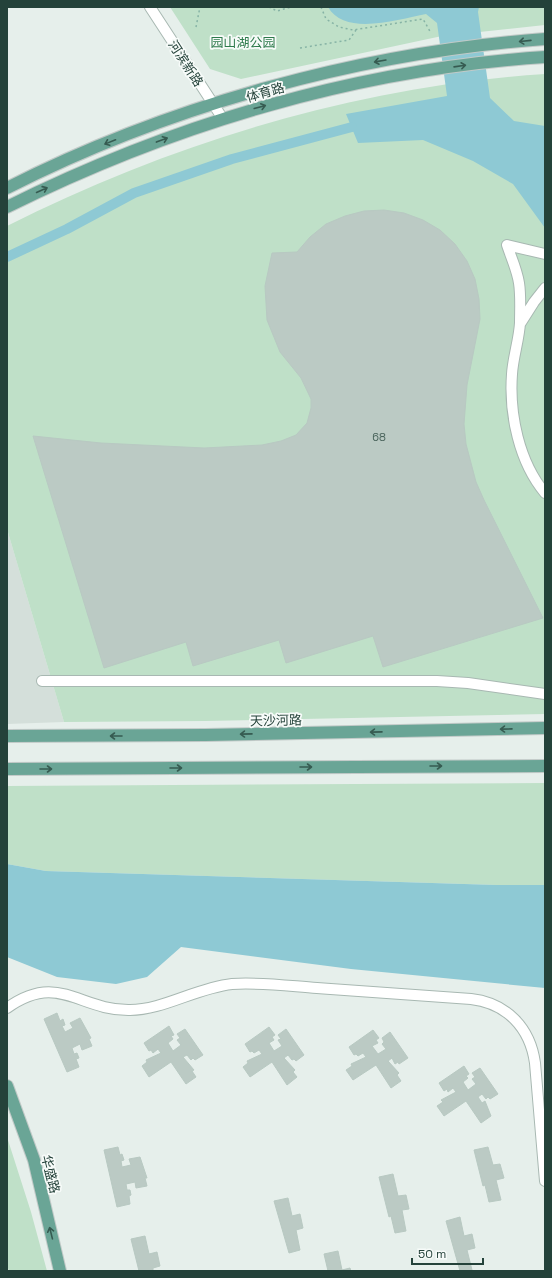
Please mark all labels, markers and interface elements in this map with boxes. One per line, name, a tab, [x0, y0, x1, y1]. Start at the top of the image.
park label: 园山湖公园	[210, 34, 276, 51]
street label: 河滨新路	[164, 37, 207, 90]
one-way arrow	[519, 37, 532, 45]
one-way arrow	[374, 58, 387, 66]
one-way arrow	[453, 62, 466, 70]
street label: 体育路	[244, 79, 286, 106]
one-way arrow	[253, 103, 266, 111]
one-way arrow	[155, 136, 168, 143]
one-way arrow	[105, 139, 117, 146]
one-way arrow	[36, 186, 48, 193]
house number: 68	[372, 430, 386, 444]
street label: 天沙河路	[250, 712, 302, 729]
one-way arrow	[500, 725, 513, 733]
one-way arrow	[370, 728, 383, 736]
one-way arrow	[240, 731, 253, 738]
one-way arrow	[110, 732, 123, 740]
one-way arrow	[299, 763, 312, 771]
one-way arrow	[429, 763, 442, 770]
one-way arrow	[169, 764, 182, 772]
one-way arrow	[39, 765, 52, 773]
street label: 华盛路	[38, 1153, 63, 1195]
one-way arrow	[47, 1227, 55, 1240]
scale bar	[412, 1240, 483, 1266]
text: 50 m	[418, 1246, 446, 1262]

